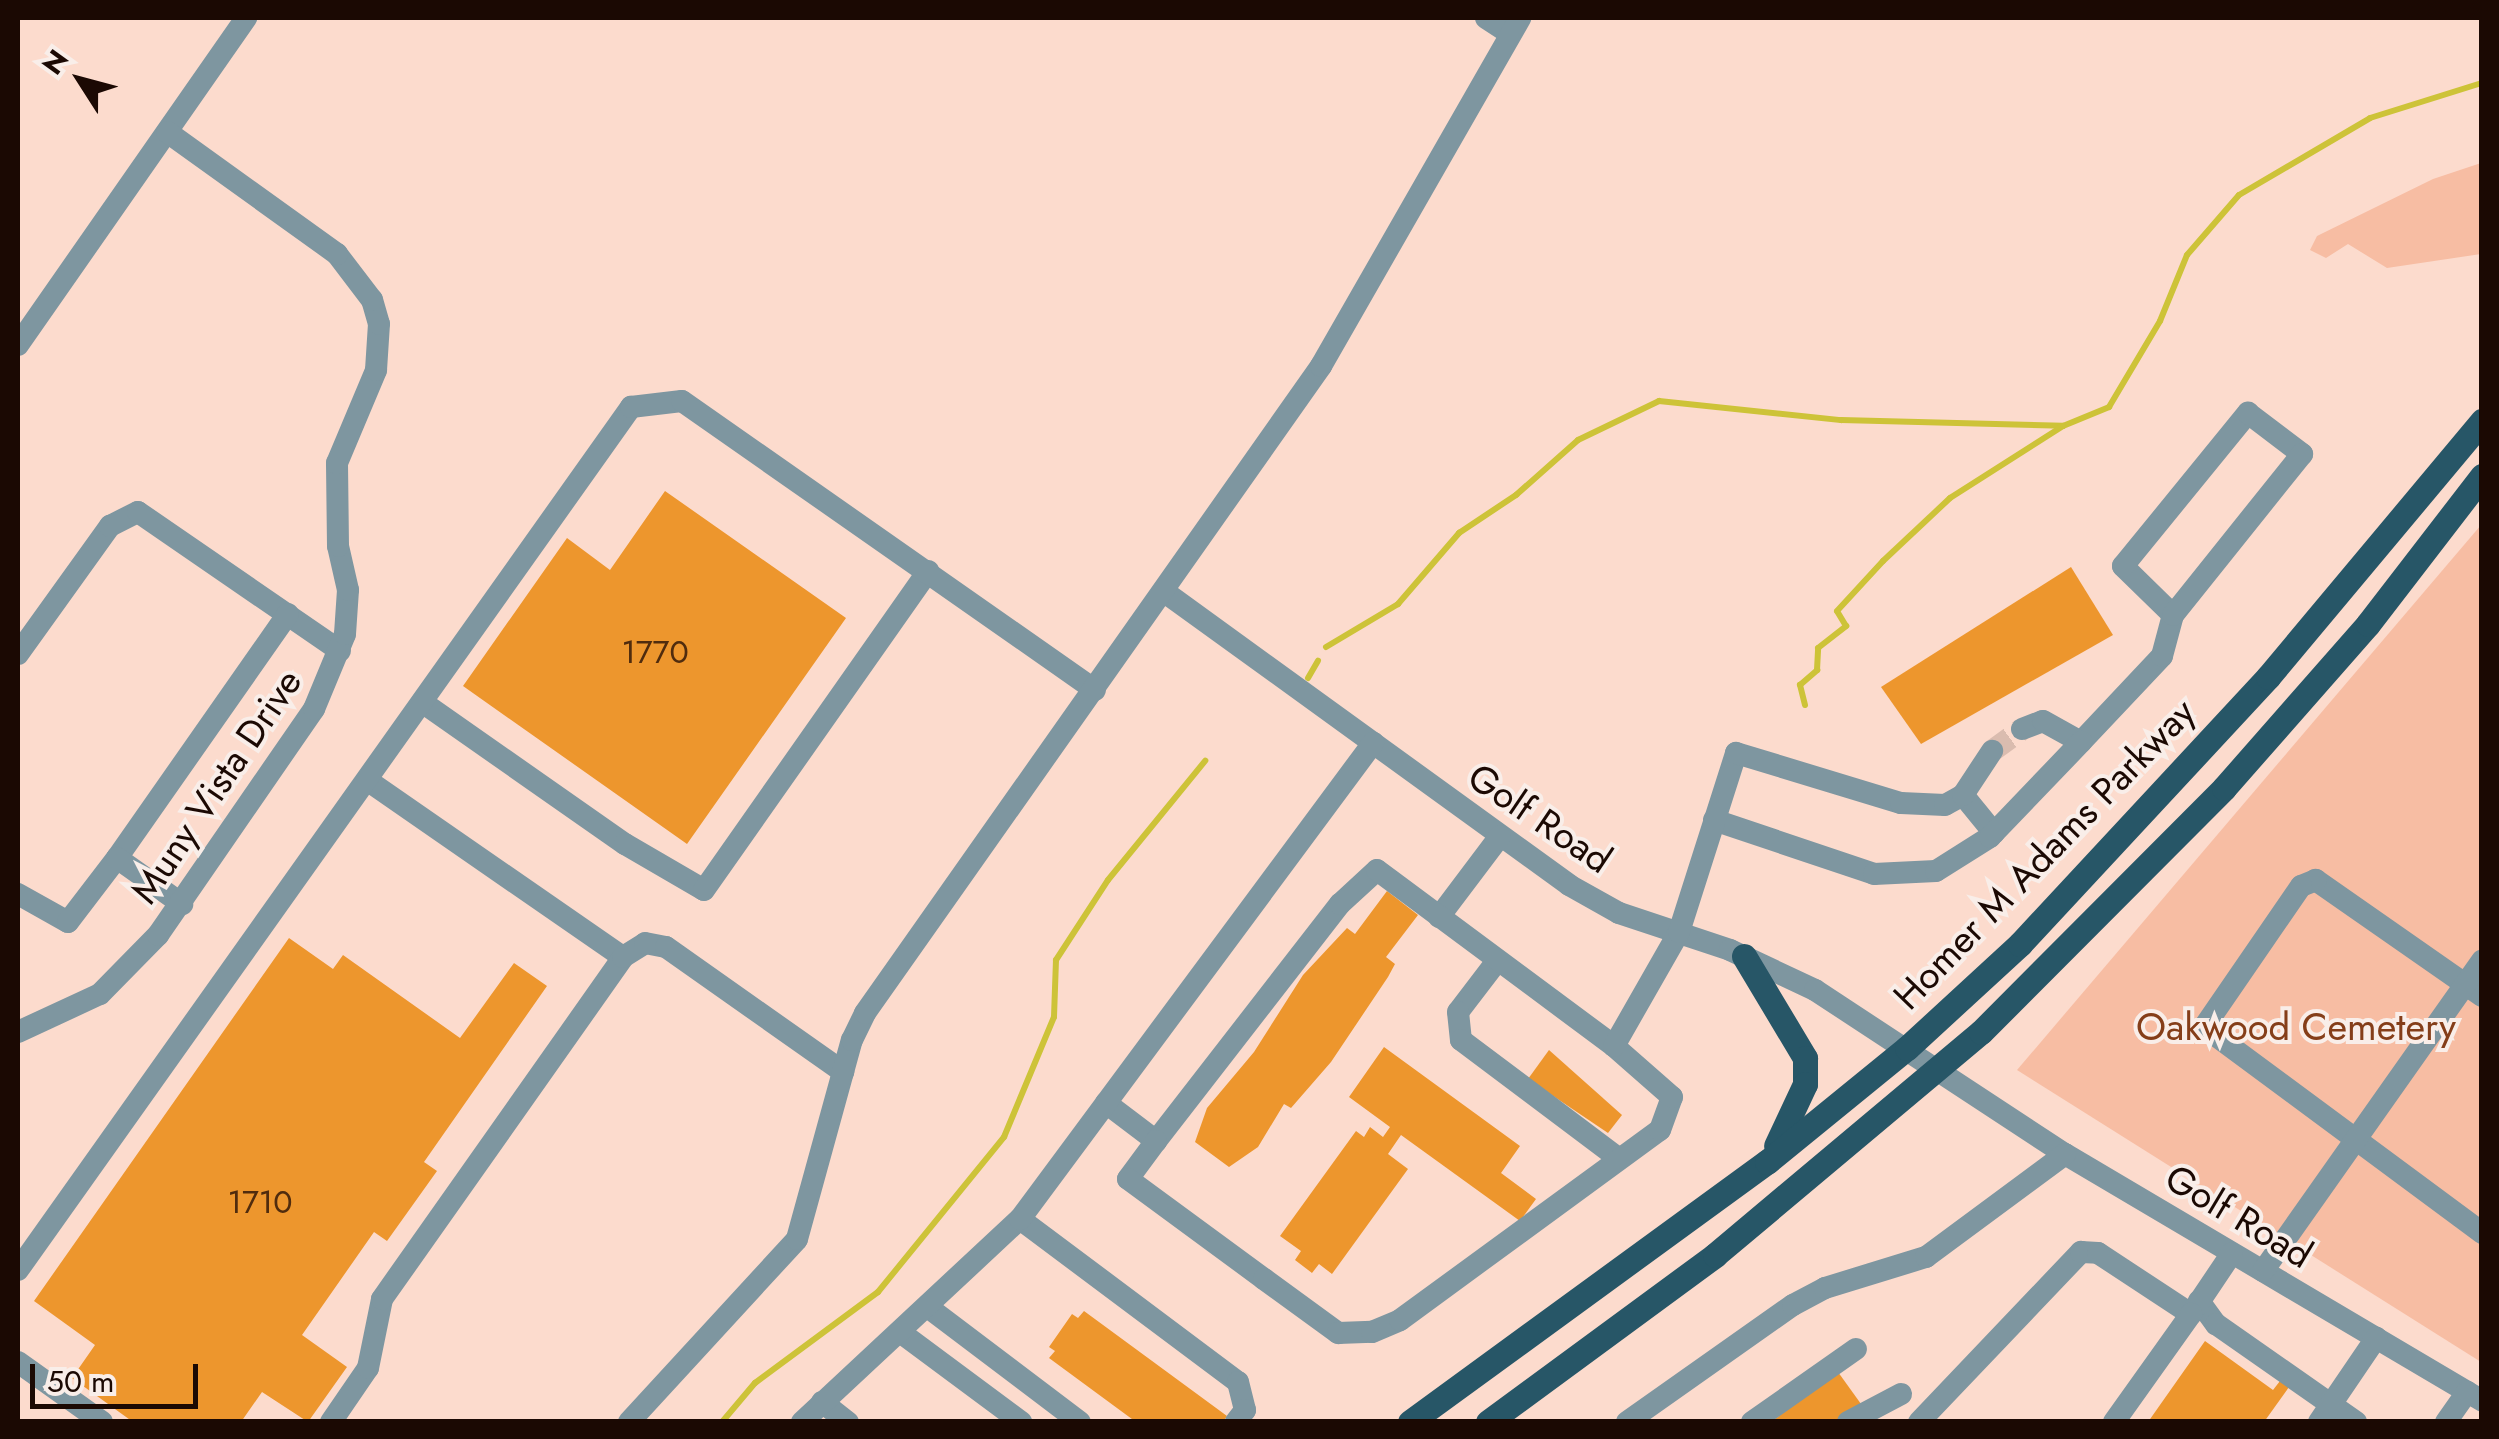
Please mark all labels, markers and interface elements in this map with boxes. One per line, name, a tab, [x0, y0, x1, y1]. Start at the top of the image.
north arrow	[30, 30, 130, 130]
text: N	[32, 41, 78, 83]
house number: 1770	[621, 633, 689, 671]
street label: Muny Vista Drive	[121, 660, 311, 912]
street label: Homer M Adams Parkway	[1884, 689, 2204, 1019]
street label: Golf Road	[1460, 753, 1620, 883]
park label: Oakwood Cemetery	[2136, 1004, 2456, 1050]
street label: Golf Road	[2157, 1154, 2321, 1278]
house number: 1710	[228, 1183, 292, 1221]
scale bar	[35, 1344, 202, 1406]
text: 50 m	[47, 1360, 114, 1403]

